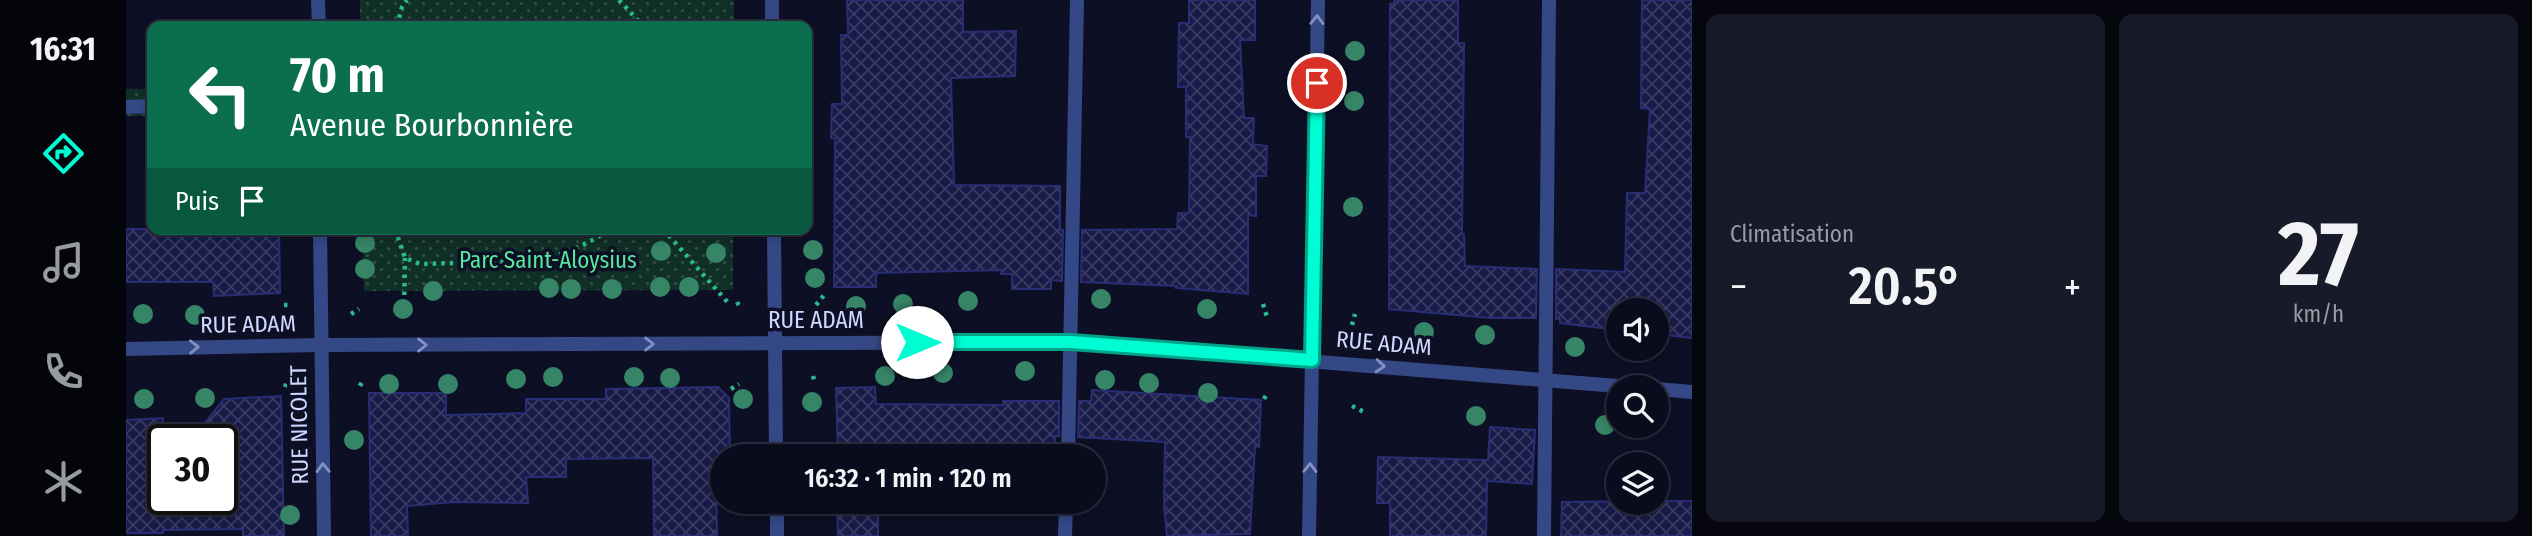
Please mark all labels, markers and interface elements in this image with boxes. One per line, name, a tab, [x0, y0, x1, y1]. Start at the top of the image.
one-way arrow	[1310, 14, 1325, 25]
text: 16:31	[30, 30, 96, 68]
text: 70 m	[290, 46, 385, 105]
icon: left	[175, 49, 266, 140]
pin	[1287, 53, 1347, 113]
icon: arrive	[1298, 64, 1336, 102]
text: Avenue Bourbonnière	[290, 106, 573, 144]
icon: directions	[39, 129, 88, 178]
icon: arrive	[233, 182, 271, 220]
text: Puis	[175, 186, 219, 217]
text: 27	[2278, 200, 2359, 309]
text: Climatisation	[1730, 220, 1854, 248]
icon: music	[39, 238, 88, 287]
park label: Parc Saint-Aloysius	[459, 246, 637, 274]
text: 20.5°	[1849, 255, 1962, 318]
text: −	[1730, 264, 1747, 310]
text: +	[2064, 264, 2081, 310]
map controls	[1606, 298, 1669, 515]
button: sound	[1606, 298, 1669, 361]
text: km/h	[2293, 300, 2344, 328]
position arrow	[880, 305, 954, 379]
street label: RUE ADAM	[768, 306, 864, 334]
street label: RUE ADAM	[200, 309, 296, 339]
street label: RUE ADAM	[1335, 325, 1433, 361]
one-way arrow	[644, 336, 655, 351]
one-way arrow	[417, 337, 427, 353]
one-way arrow	[189, 340, 200, 355]
icon: phone	[39, 347, 88, 396]
one-way arrow	[1375, 358, 1386, 373]
street label: RUE NICOLET	[284, 365, 314, 485]
button: search	[1606, 375, 1669, 438]
speed limit sign: 30	[147, 424, 238, 515]
button: layers	[1606, 452, 1669, 515]
icon: climate	[39, 457, 88, 506]
one-way arrow	[315, 462, 330, 473]
one-way arrow	[1302, 462, 1318, 473]
text: 16:32 · 1 min · 120 m	[804, 463, 1012, 494]

